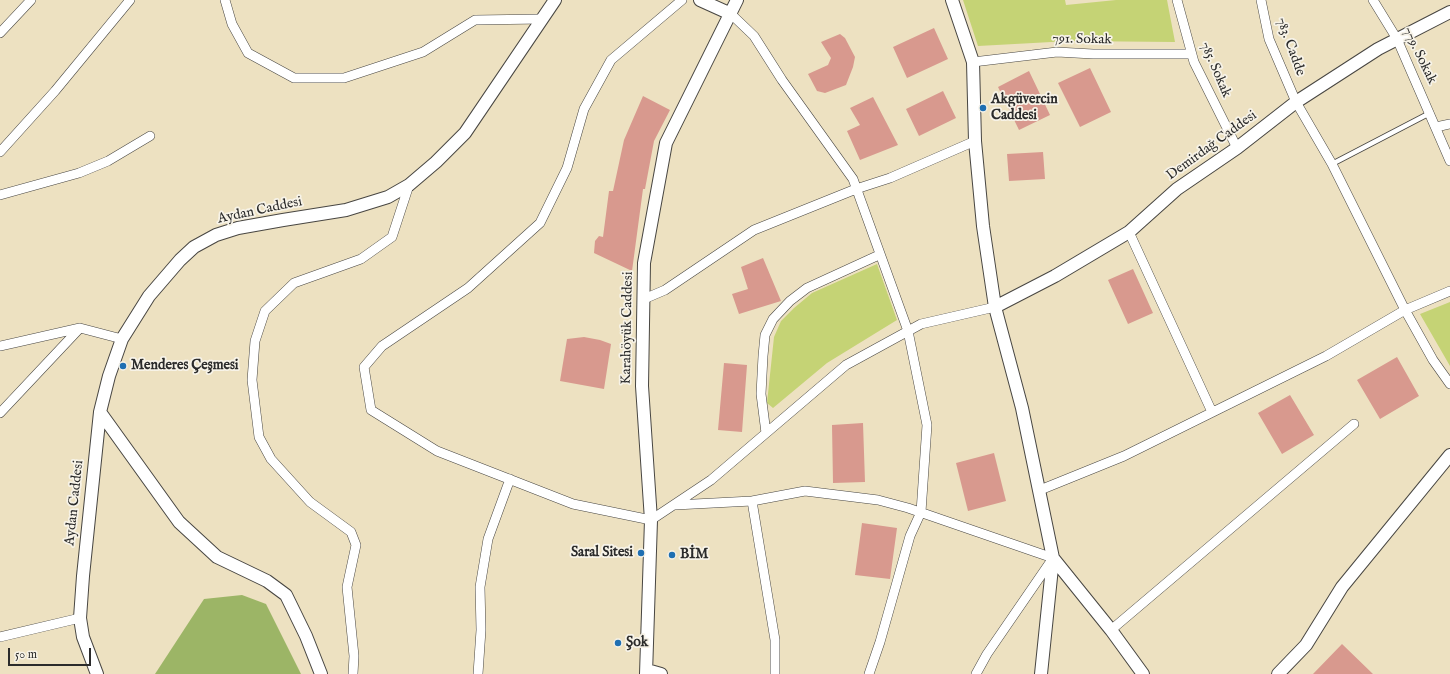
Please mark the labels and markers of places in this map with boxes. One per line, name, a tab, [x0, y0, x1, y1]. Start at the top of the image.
place label: Akgüvercin Caddesi	[991, 92, 1058, 124]
marker: Akgüvercin Caddesi	[978, 103, 988, 113]
place label: Menderes Çeşmesi	[131, 358, 239, 374]
marker: Menderes Çeşmesi	[118, 361, 128, 371]
place label: Saral Sitesi	[571, 545, 633, 561]
place label: BİM	[680, 547, 708, 563]
marker: Saral Sitesi	[636, 548, 646, 558]
marker: BİM	[667, 550, 677, 560]
place label: Şok	[626, 635, 648, 651]
marker: Şok	[613, 638, 623, 648]

